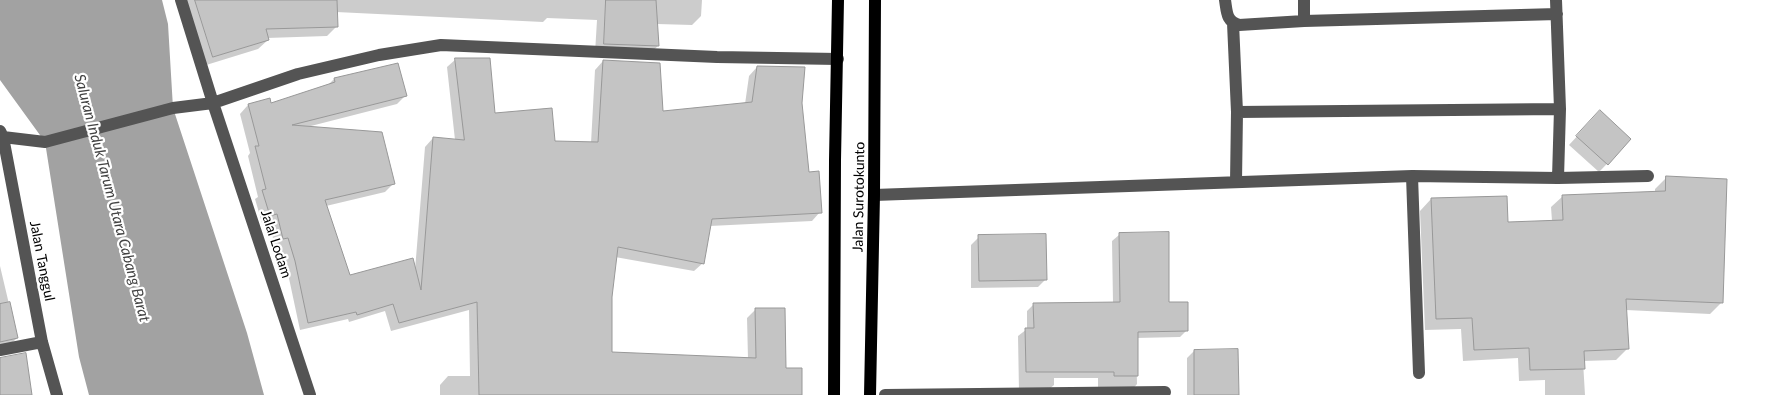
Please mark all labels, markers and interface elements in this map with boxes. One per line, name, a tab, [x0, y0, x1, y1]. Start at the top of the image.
water label: Saluran Induk Tarum Utara Cabang Barat	[70, 72, 154, 324]
street label: Jalan Surotokunto	[850, 142, 868, 252]
street label: Jalal Lodam	[257, 208, 295, 280]
street label: Jalan Tanggul	[26, 219, 58, 303]

